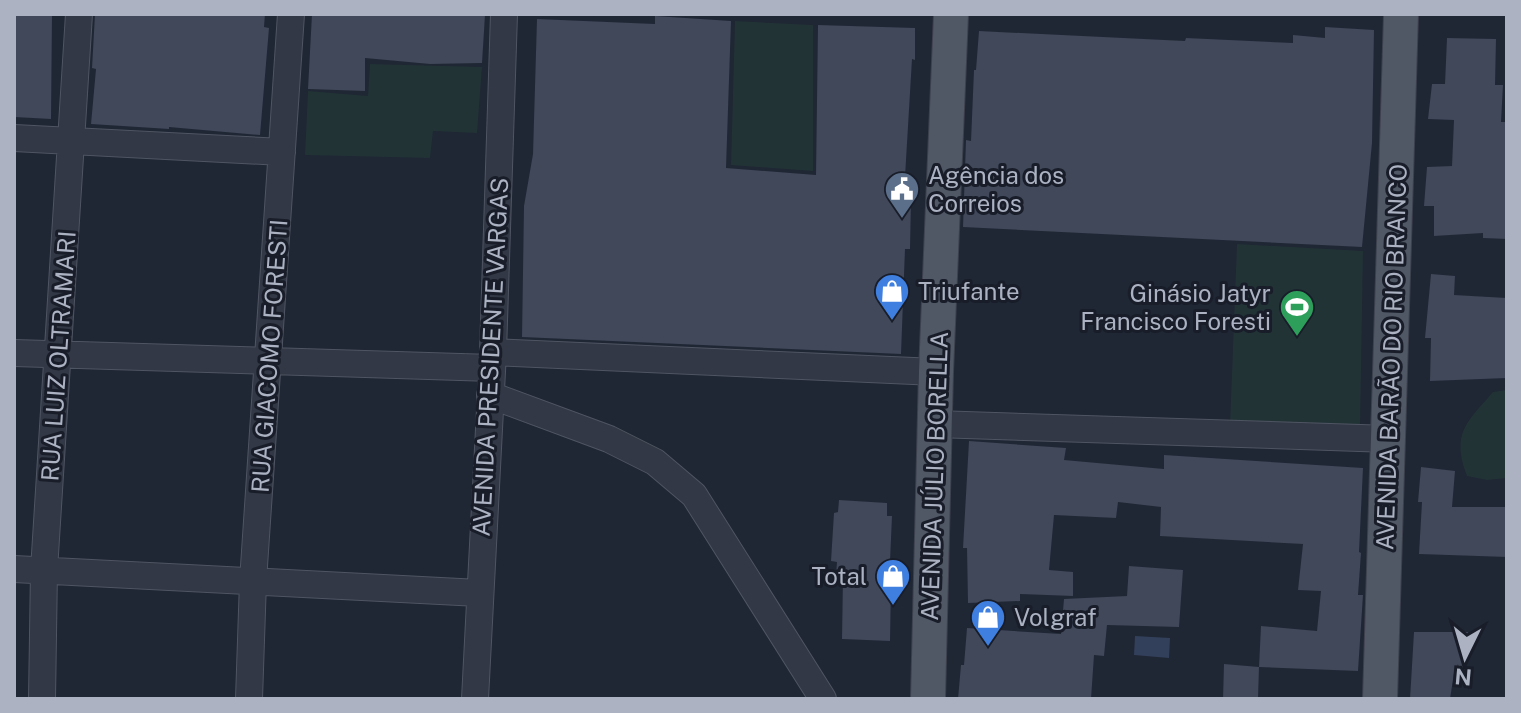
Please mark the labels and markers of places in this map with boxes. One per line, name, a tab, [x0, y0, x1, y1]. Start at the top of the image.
place label: Agência dos Correios	[928, 161, 1064, 217]
public building icon: Agência dos Correios	[883, 170, 921, 220]
shop icon: Triufante	[873, 272, 911, 322]
place label: Triufante	[918, 277, 1020, 305]
place label: Ginásio Jatyr Francisco Foresti	[1080, 279, 1271, 335]
sports icon: Ginásio Jatyr Francisco Foresti	[1278, 288, 1316, 338]
shop icon: Total	[874, 557, 912, 607]
place label: Total	[812, 562, 867, 590]
shop icon: Volgraf	[969, 598, 1007, 648]
place label: Volgraf	[1014, 603, 1096, 631]

